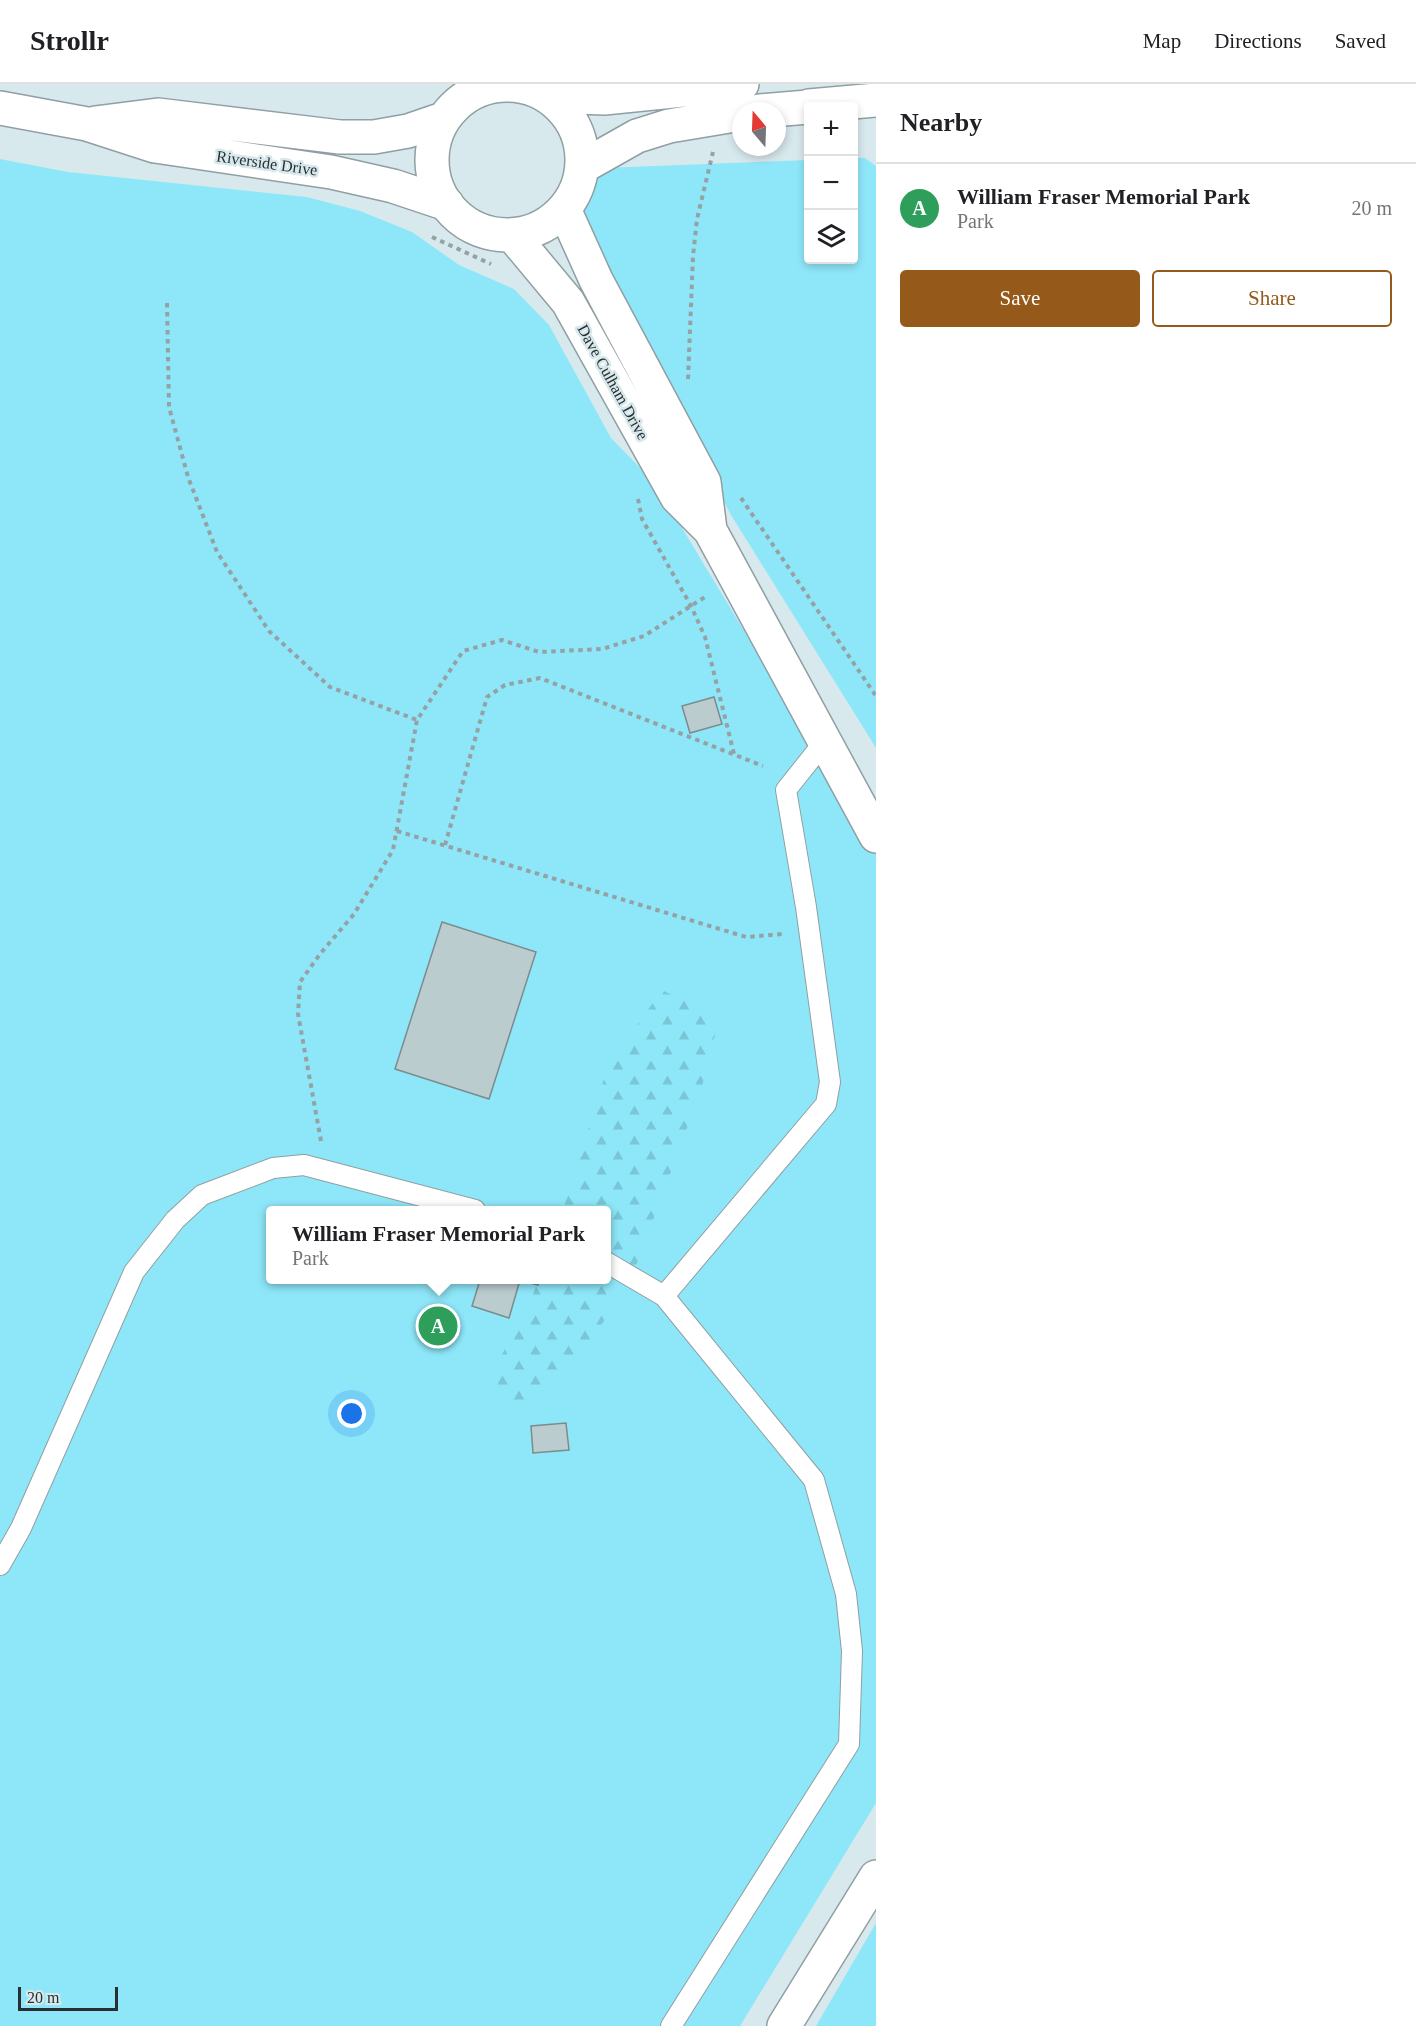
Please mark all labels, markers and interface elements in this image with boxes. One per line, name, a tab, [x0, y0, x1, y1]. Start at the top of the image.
text: Strollr	[30, 25, 109, 56]
text: Map	[1143, 29, 1181, 53]
text: Directions	[1214, 29, 1302, 53]
text: Saved	[1335, 29, 1386, 53]
north arrow	[732, 102, 786, 156]
map controls	[804, 102, 858, 264]
button: +	[804, 102, 858, 156]
text: Nearby	[900, 108, 982, 137]
street label: Riverside Drive	[215, 148, 319, 178]
button: −	[804, 156, 858, 210]
text: William Fraser Memorial Park	[957, 184, 1250, 209]
text: A	[912, 197, 927, 219]
text: 20 m	[1351, 197, 1392, 219]
button: layers	[804, 210, 858, 264]
text: Park	[957, 210, 994, 232]
button: Save	[900, 270, 1140, 327]
button: Share	[1152, 270, 1392, 327]
street label: Dave Culham Drive	[574, 322, 652, 442]
popup	[266, 1206, 611, 1284]
text: William Fraser Memorial Park	[292, 1221, 585, 1246]
text: Park	[292, 1247, 329, 1269]
pin: A	[418, 1304, 458, 1348]
your location	[337, 1399, 366, 1428]
scale bar	[18, 1984, 118, 2012]
text: 20 m	[27, 1989, 59, 2006]

